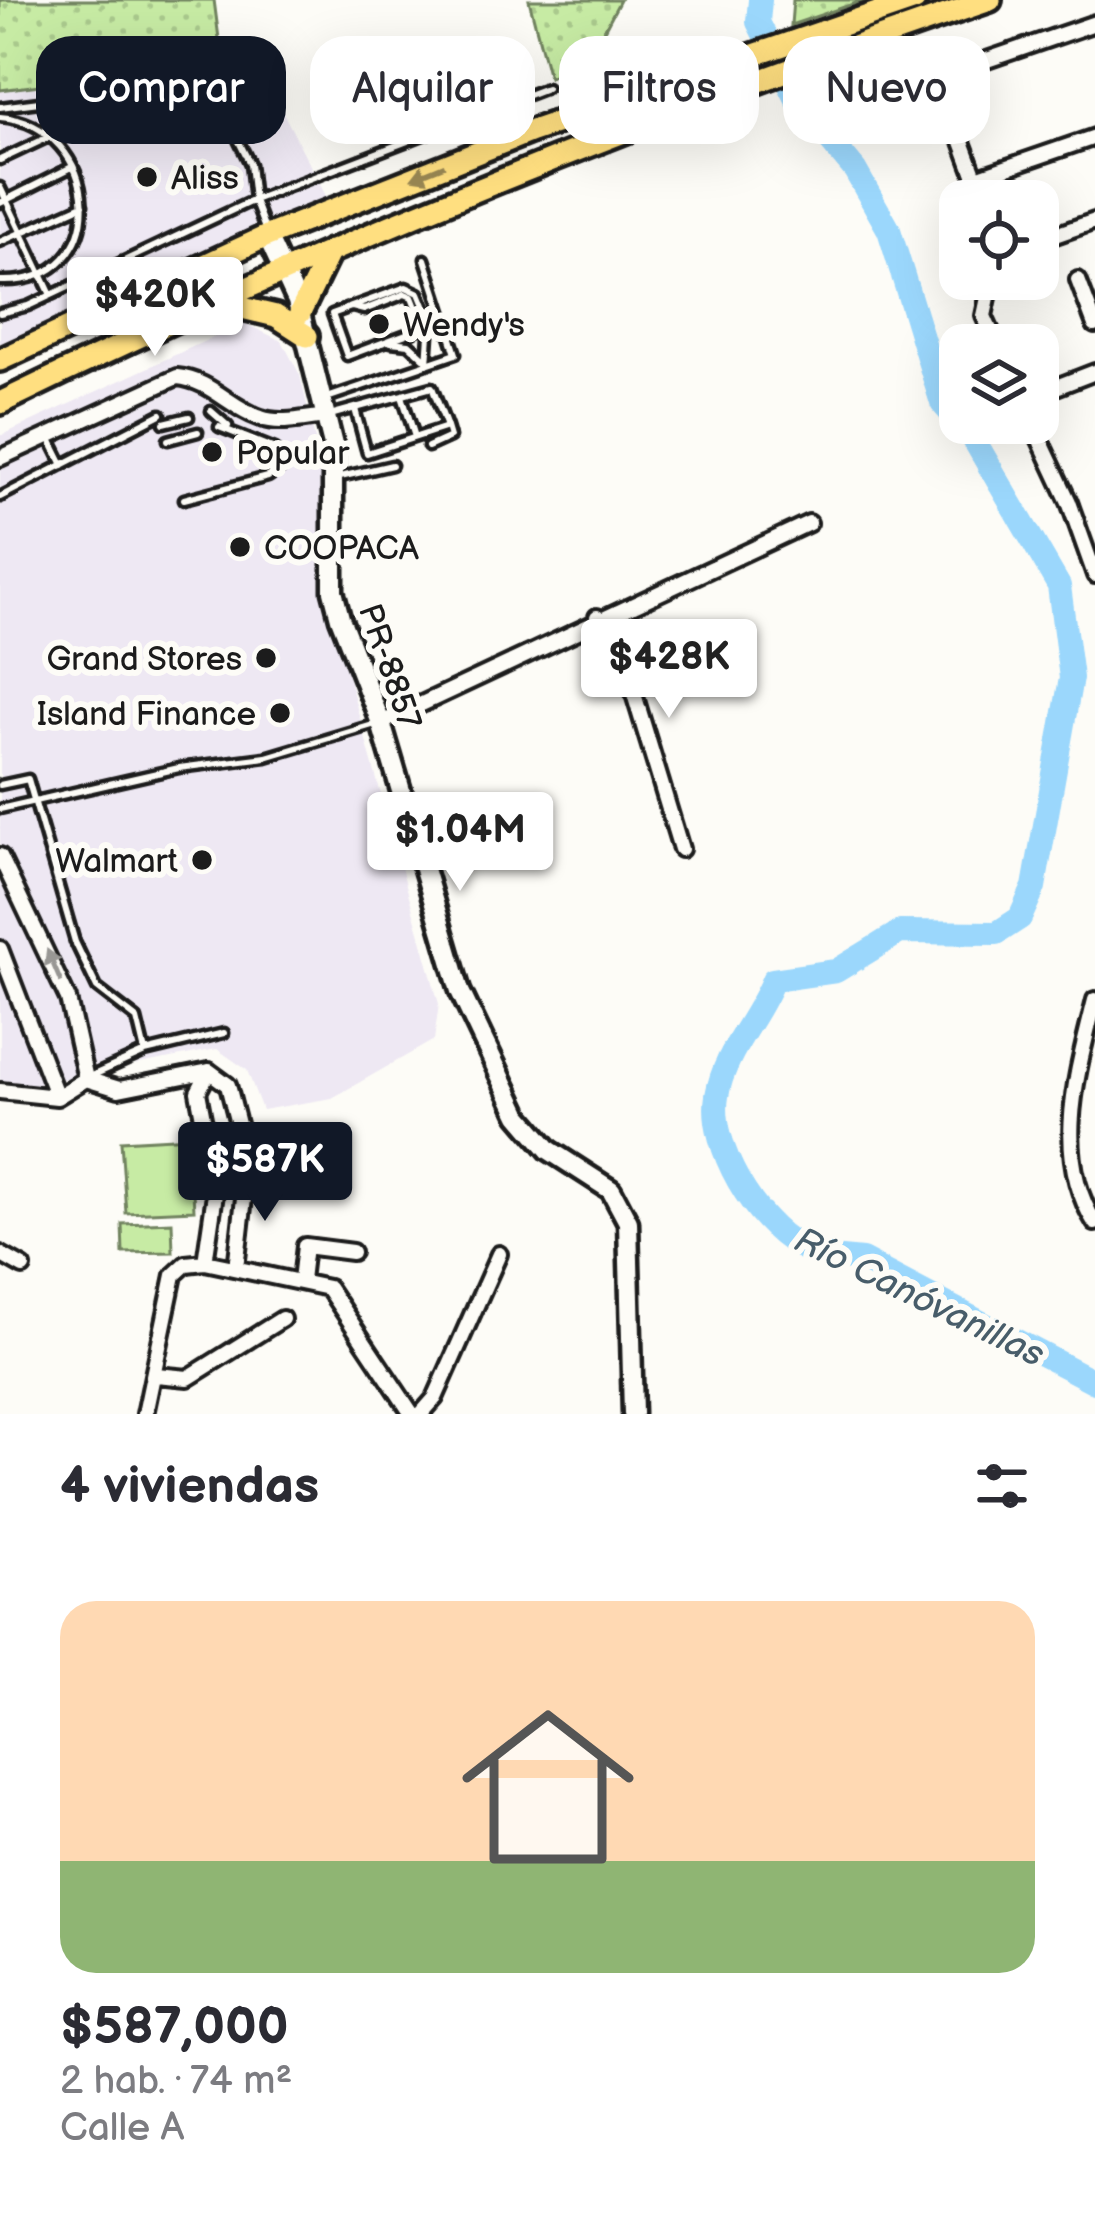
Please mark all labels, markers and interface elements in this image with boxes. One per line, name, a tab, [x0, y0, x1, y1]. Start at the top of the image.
chip: Comprar	[36, 36, 286, 144]
chip: Alquilar	[310, 36, 535, 144]
chip: Filtros	[559, 36, 759, 144]
chip: Nuevo	[783, 36, 990, 144]
place label: Aliss	[171, 159, 239, 199]
one-way arrow	[410, 163, 446, 182]
marker: Aliss	[134, 164, 160, 190]
map controls	[939, 180, 1059, 444]
button: locate	[939, 180, 1059, 300]
pin: $420K	[71, 257, 239, 359]
text: $420K	[94, 272, 216, 319]
place label: Wendy's	[403, 306, 525, 346]
marker: Wendy's	[366, 311, 392, 337]
button: layers	[939, 324, 1059, 444]
place label: Popular	[236, 434, 350, 474]
marker: Popular	[199, 439, 225, 465]
place label: COOPACA	[264, 529, 420, 569]
marker: COOPACA	[227, 534, 253, 560]
street label: PR-8857	[349, 599, 429, 735]
pin: $428K	[585, 619, 753, 721]
text: $428K	[608, 634, 730, 681]
place label: Grand Stores	[47, 640, 242, 680]
marker: Grand Stores	[253, 645, 279, 671]
place label: Island Finance	[37, 695, 256, 735]
marker: Island Finance	[267, 700, 293, 726]
pin: $1.04M	[362, 792, 558, 894]
text: $1.04M	[394, 807, 526, 854]
place label: Walmart	[55, 842, 178, 882]
marker: Walmart	[189, 847, 215, 873]
one-way arrow	[44, 948, 63, 984]
pin: $587K	[181, 1122, 349, 1224]
text: $587K	[205, 1137, 325, 1184]
water label: Río Canóvanillas	[787, 1219, 1051, 1377]
icon: filters	[969, 1453, 1035, 1519]
text: 4 viviendas	[60, 1456, 319, 1517]
icon: home	[440, 1679, 656, 1895]
text: $587,000	[60, 1997, 288, 2058]
text: 2 hab. · 74 m²	[60, 2058, 292, 2105]
text: Calle A	[60, 2105, 184, 2152]

